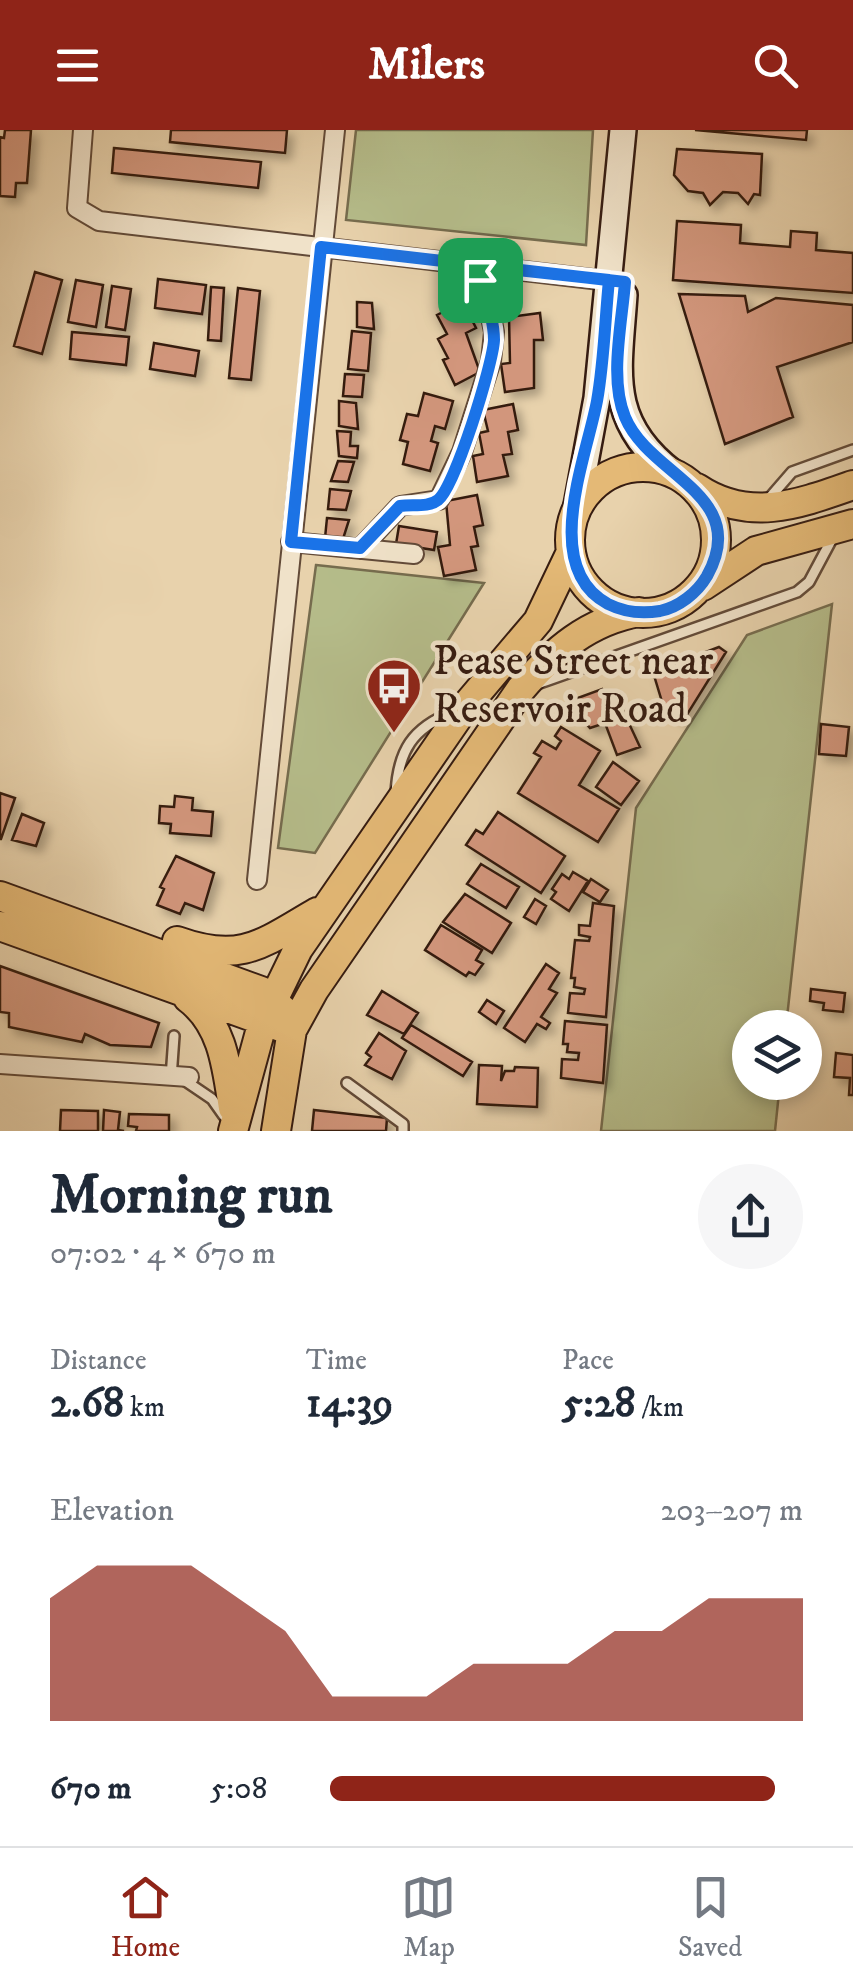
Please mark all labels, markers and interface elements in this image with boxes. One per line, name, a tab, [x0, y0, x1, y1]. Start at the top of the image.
text: Milers	[368, 37, 485, 93]
icon: menu	[50, 38, 105, 93]
icon: search	[748, 38, 803, 93]
pin	[438, 238, 523, 323]
icon: arrive	[453, 253, 508, 308]
place label: Pease Street near Reservoir Road	[433, 636, 714, 736]
bus stop icon: Pease Street near Reservoir Road	[364, 656, 424, 735]
map controls	[732, 1010, 822, 1100]
button: layers	[732, 1010, 822, 1100]
text: Morning run	[50, 1162, 332, 1231]
button: share	[698, 1164, 803, 1269]
text: 07:02 · 4 × 670 m	[50, 1234, 276, 1274]
text: Distance	[50, 1343, 146, 1378]
text: Time	[306, 1343, 367, 1378]
text: Pace	[562, 1343, 614, 1378]
text: 2.68	[50, 1378, 124, 1430]
text: 14:39	[306, 1378, 393, 1430]
text: 5:28	[562, 1378, 635, 1430]
text: km	[124, 1390, 165, 1425]
text: /km	[635, 1390, 684, 1425]
text: Elevation	[50, 1491, 174, 1531]
text: 203–207 m	[661, 1491, 803, 1531]
text: 670 m	[50, 1769, 132, 1809]
text: 5:08	[210, 1769, 267, 1809]
tab: Home	[111, 1870, 180, 1965]
tab: Map	[401, 1870, 456, 1965]
tab: Saved	[678, 1870, 742, 1965]

